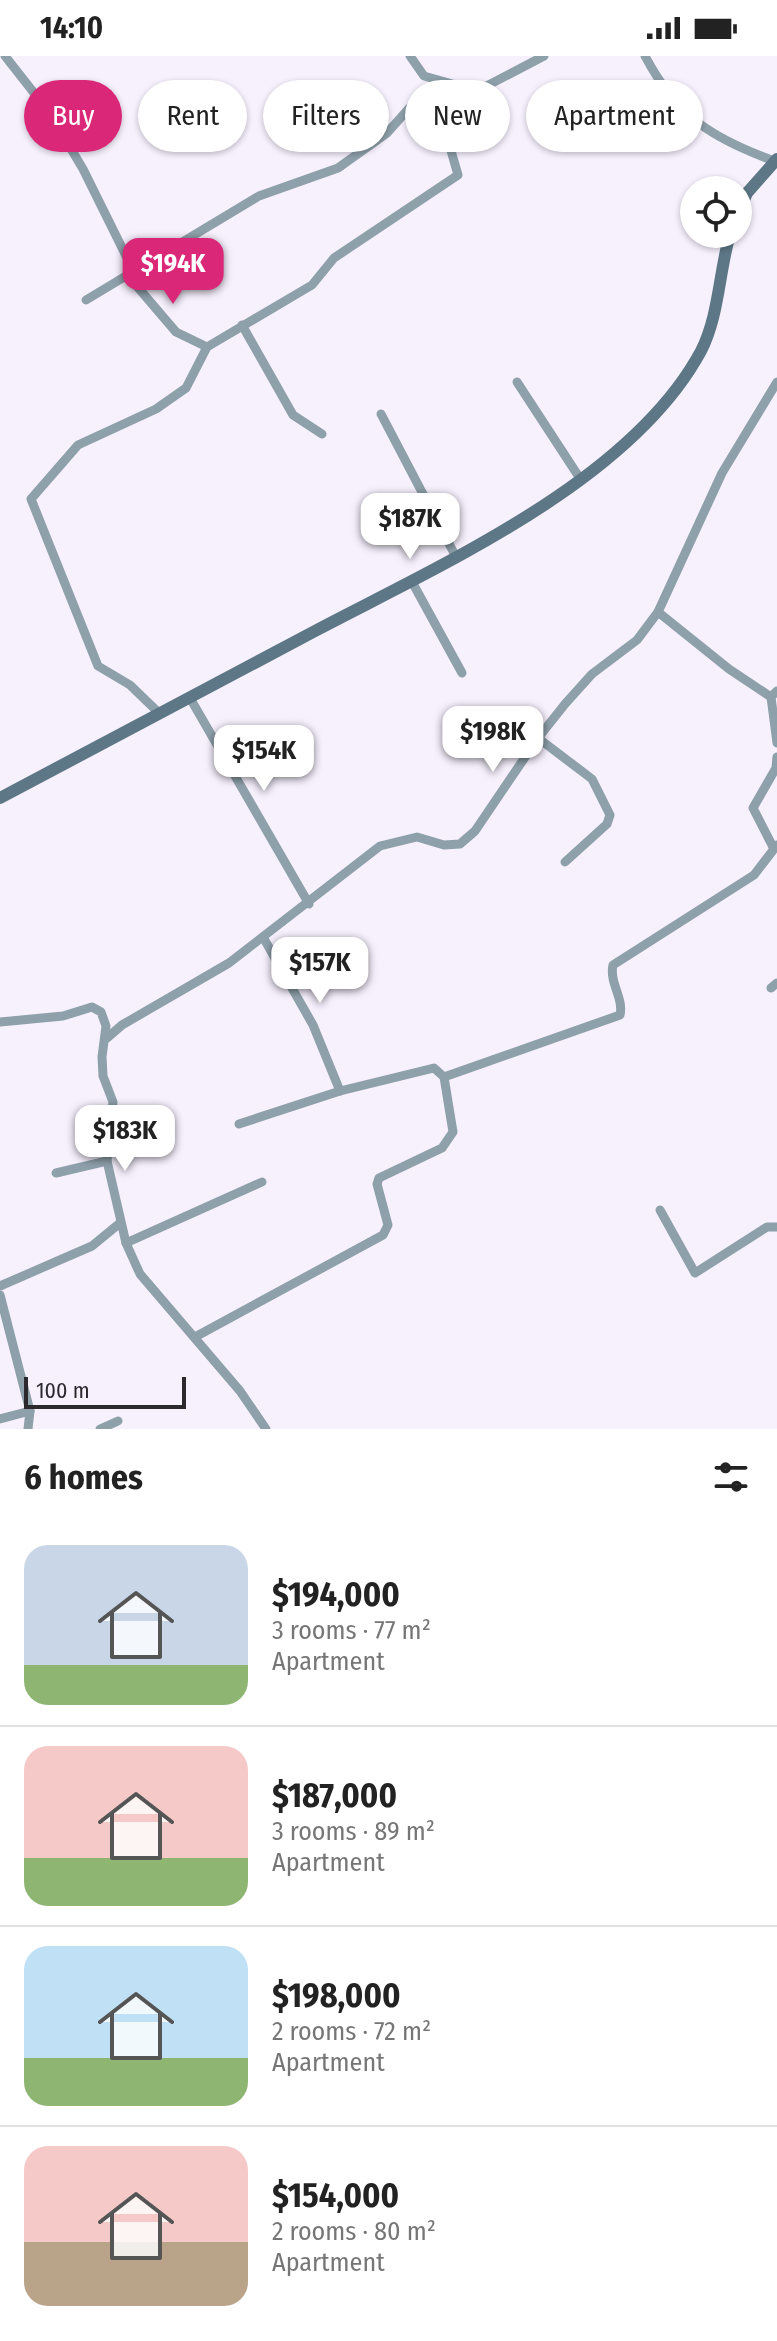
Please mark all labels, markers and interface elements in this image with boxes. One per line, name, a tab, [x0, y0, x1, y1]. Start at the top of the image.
text: 14:10	[40, 10, 103, 46]
chip: Buy	[24, 80, 122, 152]
chip: Rent	[138, 80, 247, 152]
chip: Filters	[263, 80, 389, 152]
chip: New	[405, 80, 510, 152]
chip: Apartment	[526, 80, 703, 152]
map controls	[680, 176, 752, 248]
button: locate	[680, 176, 752, 248]
pin: $194K	[117, 238, 229, 306]
text: $194K	[141, 248, 205, 279]
pin: $187K	[354, 493, 466, 561]
text: $187K	[379, 503, 441, 534]
pin: $198K	[437, 706, 549, 774]
text: $198K	[460, 716, 526, 747]
pin: $154K	[208, 725, 320, 793]
text: $154K	[232, 735, 296, 766]
pin: $157K	[264, 937, 376, 1005]
text: $157K	[289, 947, 351, 978]
pin: $183K	[69, 1105, 181, 1173]
text: $183K	[93, 1115, 157, 1146]
scale bar	[24, 1373, 186, 1409]
text: 100 m	[36, 1377, 90, 1404]
icon: filters	[709, 1455, 753, 1499]
text: 6 homes	[24, 1457, 143, 1498]
text: $194,000	[272, 1574, 400, 1615]
icon: home	[88, 1577, 184, 1673]
text: 3 rooms · 77 m²	[272, 1615, 431, 1646]
text: Apartment	[272, 1646, 385, 1677]
text: $187,000	[272, 1775, 397, 1816]
icon: home	[88, 1778, 184, 1874]
text: 3 rooms · 89 m²	[272, 1816, 435, 1847]
text: Apartment	[272, 1847, 385, 1878]
text: $198,000	[272, 1975, 401, 2016]
icon: home	[88, 1978, 184, 2074]
text: 2 rooms · 72 m²	[272, 2016, 431, 2047]
text: Apartment	[272, 2047, 385, 2078]
text: $154,000	[272, 2175, 399, 2216]
icon: home	[88, 2178, 184, 2274]
text: 2 rooms · 80 m²	[272, 2216, 436, 2247]
text: Apartment	[272, 2247, 385, 2278]

